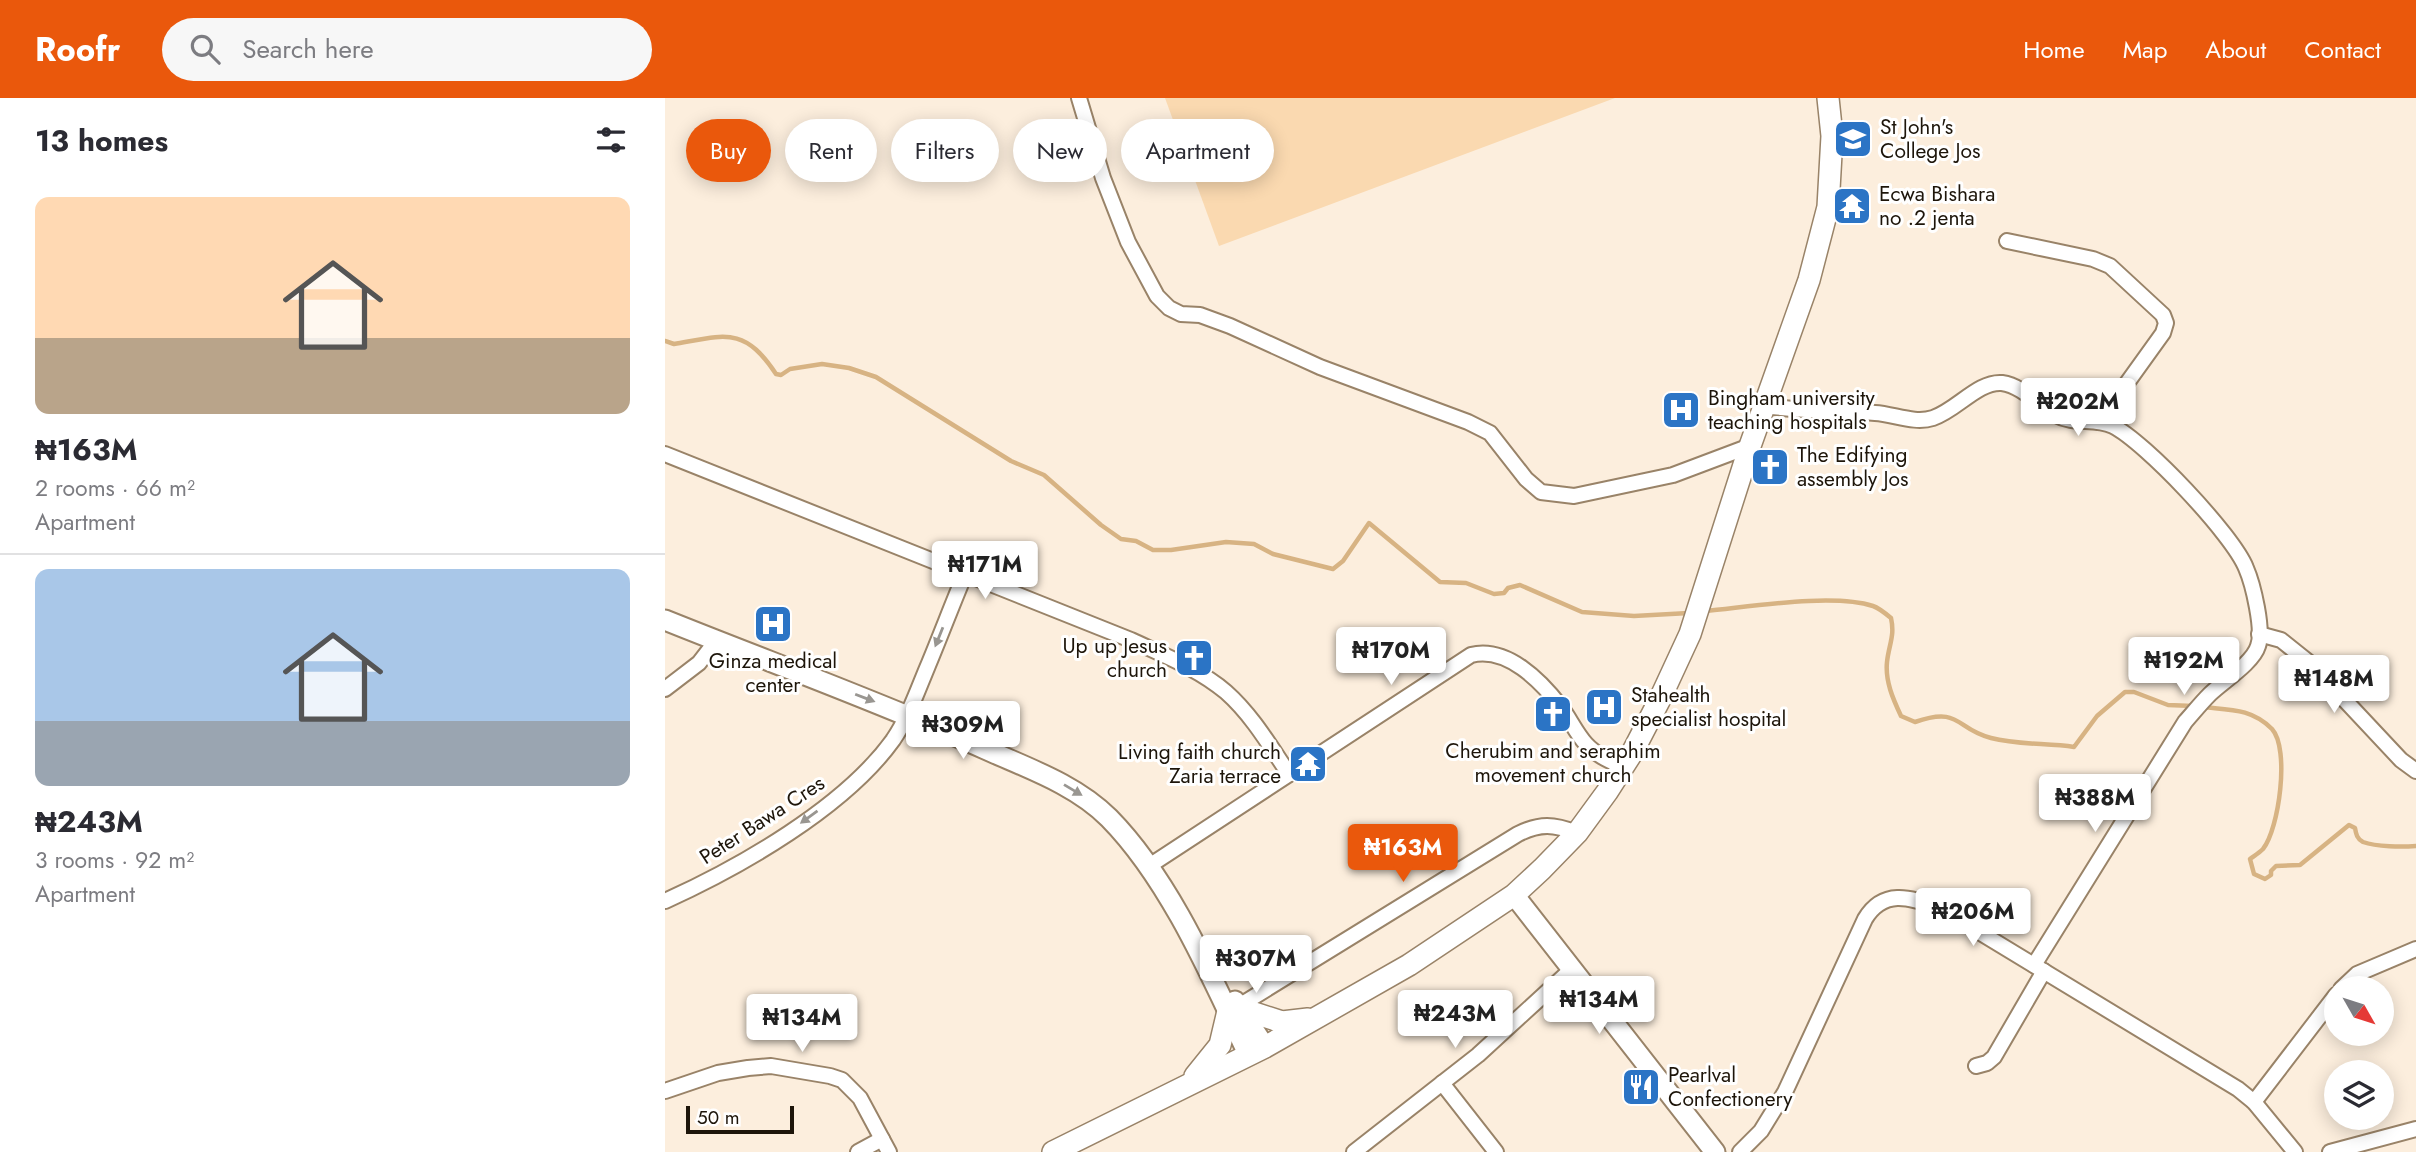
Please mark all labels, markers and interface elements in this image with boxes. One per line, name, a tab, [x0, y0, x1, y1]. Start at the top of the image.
search box	[162, 18, 652, 81]
text: Roofr	[35, 26, 120, 73]
icon: search	[186, 30, 224, 68]
text: Search here	[242, 30, 374, 68]
text: Home	[2023, 32, 2085, 67]
text: Map	[2123, 32, 2167, 67]
text: About	[2205, 32, 2266, 67]
text: Contact	[2304, 32, 2381, 67]
place label: St John's College Jos	[1880, 112, 1980, 166]
school or university icon: St John's College Jos	[1832, 118, 1874, 160]
text: 13 homes	[35, 119, 168, 162]
chip: Buy	[686, 119, 771, 182]
chip: Rent	[785, 119, 877, 182]
chip: Filters	[891, 119, 999, 182]
chip: New	[1013, 119, 1107, 182]
chip: Apartment	[1121, 119, 1274, 182]
icon: filters	[592, 121, 630, 159]
place label: Ecwa Bishara no .2 jenta	[1879, 179, 1995, 233]
temple icon: Ecwa Bishara no .2 jenta	[1831, 185, 1873, 227]
icon: home	[270, 242, 396, 368]
pin: ₦202M	[2029, 378, 2127, 438]
place label: Bingham university teaching hospitals	[1708, 383, 1875, 437]
text: ₦202M	[2037, 384, 2119, 418]
hospital icon: Bingham university teaching hospitals	[1660, 389, 1702, 431]
text: ₦163M	[35, 428, 137, 471]
place label: The Edifying assembly Jos	[1797, 440, 1909, 494]
church icon: The Edifying assembly Jos	[1749, 446, 1791, 488]
text: 2 rooms · 66 m²	[35, 471, 195, 505]
text: Apartment	[35, 505, 135, 539]
pin: ₦171M	[936, 542, 1034, 601]
text: ₦171M	[948, 547, 1022, 581]
hospital icon: Ginza medical center	[752, 603, 794, 645]
icon: home	[270, 614, 396, 740]
one-way arrow	[934, 627, 945, 648]
pin: ₦170M	[1342, 628, 1440, 687]
place label: Up up Jesus church	[1062, 631, 1167, 685]
text: ₦170M	[1352, 633, 1430, 667]
church icon: Up up Jesus church	[1173, 637, 1215, 679]
pin: ₦192M	[2135, 638, 2233, 697]
text: ₦192M	[2144, 643, 2224, 677]
place label: Ginza medical center	[709, 646, 837, 700]
pin: ₦148M	[2285, 656, 2383, 715]
text: ₦148M	[2294, 661, 2374, 695]
place label: Stahealth specialist hospital	[1631, 680, 1786, 734]
hospital icon: Stahealth specialist hospital	[1583, 686, 1625, 728]
one-way arrow	[855, 693, 876, 704]
church icon: Cherubim and seraphim movement church	[1532, 693, 1574, 735]
pin: ₦309M	[914, 702, 1012, 761]
text: ₦309M	[922, 707, 1004, 741]
place label: Cherubim and seraphim movement church	[1445, 736, 1661, 790]
place label: Living faith church Zaria terrace	[1118, 737, 1281, 791]
temple icon: Living faith church Zaria terrace	[1287, 743, 1329, 785]
street label: Peter Bawa Cres	[693, 768, 831, 872]
pin: ₦388M	[2046, 774, 2144, 834]
text: ₦388M	[2055, 780, 2135, 814]
one-way arrow	[1064, 784, 1083, 797]
text: ₦243M	[35, 800, 143, 843]
one-way arrow	[800, 810, 818, 824]
pin: ₦163M	[1354, 824, 1452, 884]
text: ₦163M	[1364, 830, 1442, 864]
text: 3 rooms · 92 m²	[35, 843, 194, 877]
text: Apartment	[35, 877, 135, 911]
pin: ₦206M	[1924, 888, 2022, 948]
text: ₦206M	[1932, 894, 2014, 928]
pin: ₦307M	[1207, 936, 1305, 995]
text: ₦307M	[1216, 941, 1296, 975]
pin: ₦134M	[1550, 976, 1648, 1036]
north arrow	[2324, 976, 2394, 1046]
map controls	[2324, 976, 2394, 1130]
text: ₦134M	[1559, 982, 1639, 1016]
pin: ₦243M	[1406, 990, 1504, 1050]
pin: ₦134M	[753, 995, 851, 1054]
text: ₦243M	[1414, 996, 1496, 1030]
text: ₦134M	[762, 1000, 842, 1034]
place label: Pearlval Confectionery	[1668, 1060, 1793, 1114]
button: layers	[2324, 1060, 2394, 1130]
restaurant icon: Pearlval Confectionery	[1620, 1066, 1662, 1108]
scale bar	[686, 1103, 795, 1135]
text: 50 m	[697, 1104, 740, 1131]

